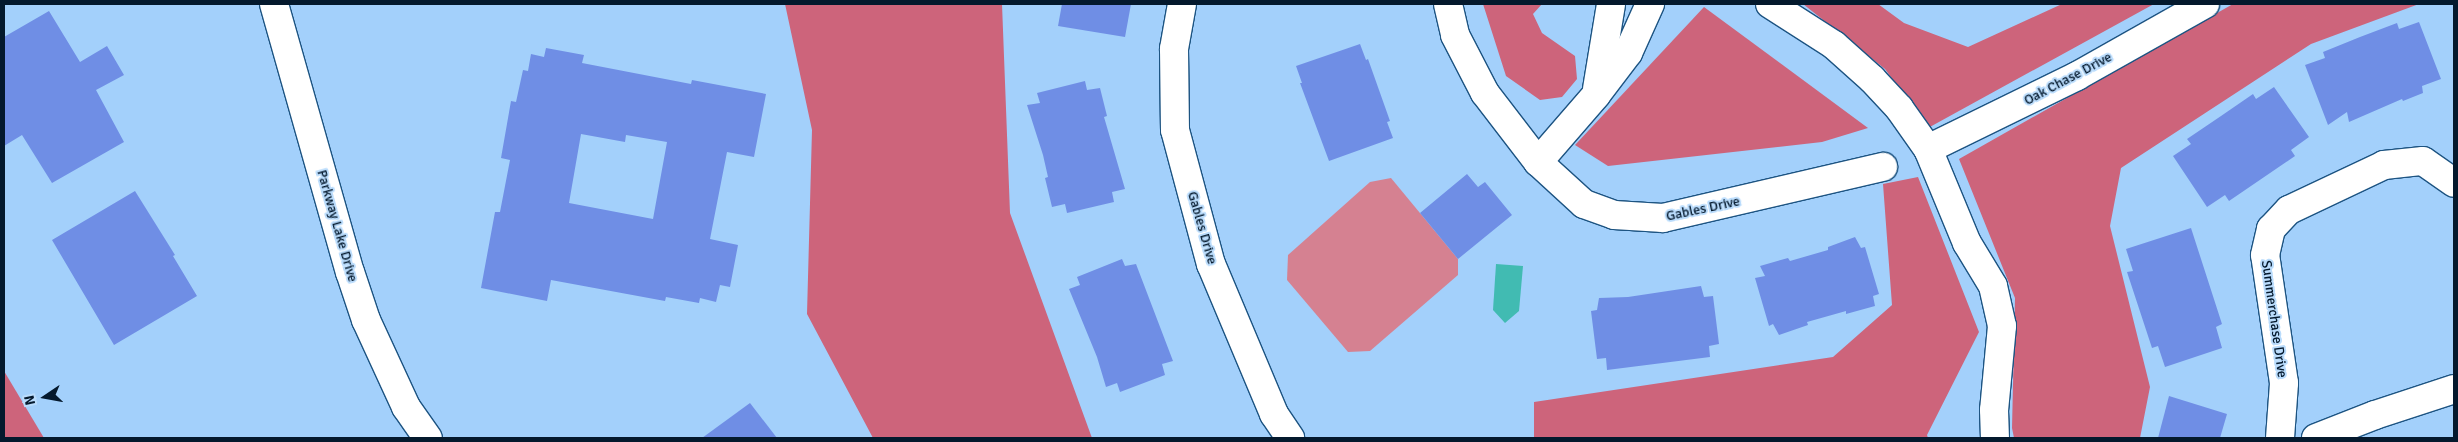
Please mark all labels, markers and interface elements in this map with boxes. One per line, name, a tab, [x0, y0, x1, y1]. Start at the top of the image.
street label: Oak Chase Drive	[2021, 49, 2115, 109]
street label: Parkway Lake Drive	[313, 168, 361, 284]
street label: Gables Drive	[1184, 190, 1220, 266]
street label: Gables Drive	[1665, 193, 1741, 225]
street label: Summerchase Drive	[2257, 259, 2291, 379]
north arrow	[20, 372, 70, 422]
text: N	[21, 394, 39, 407]

